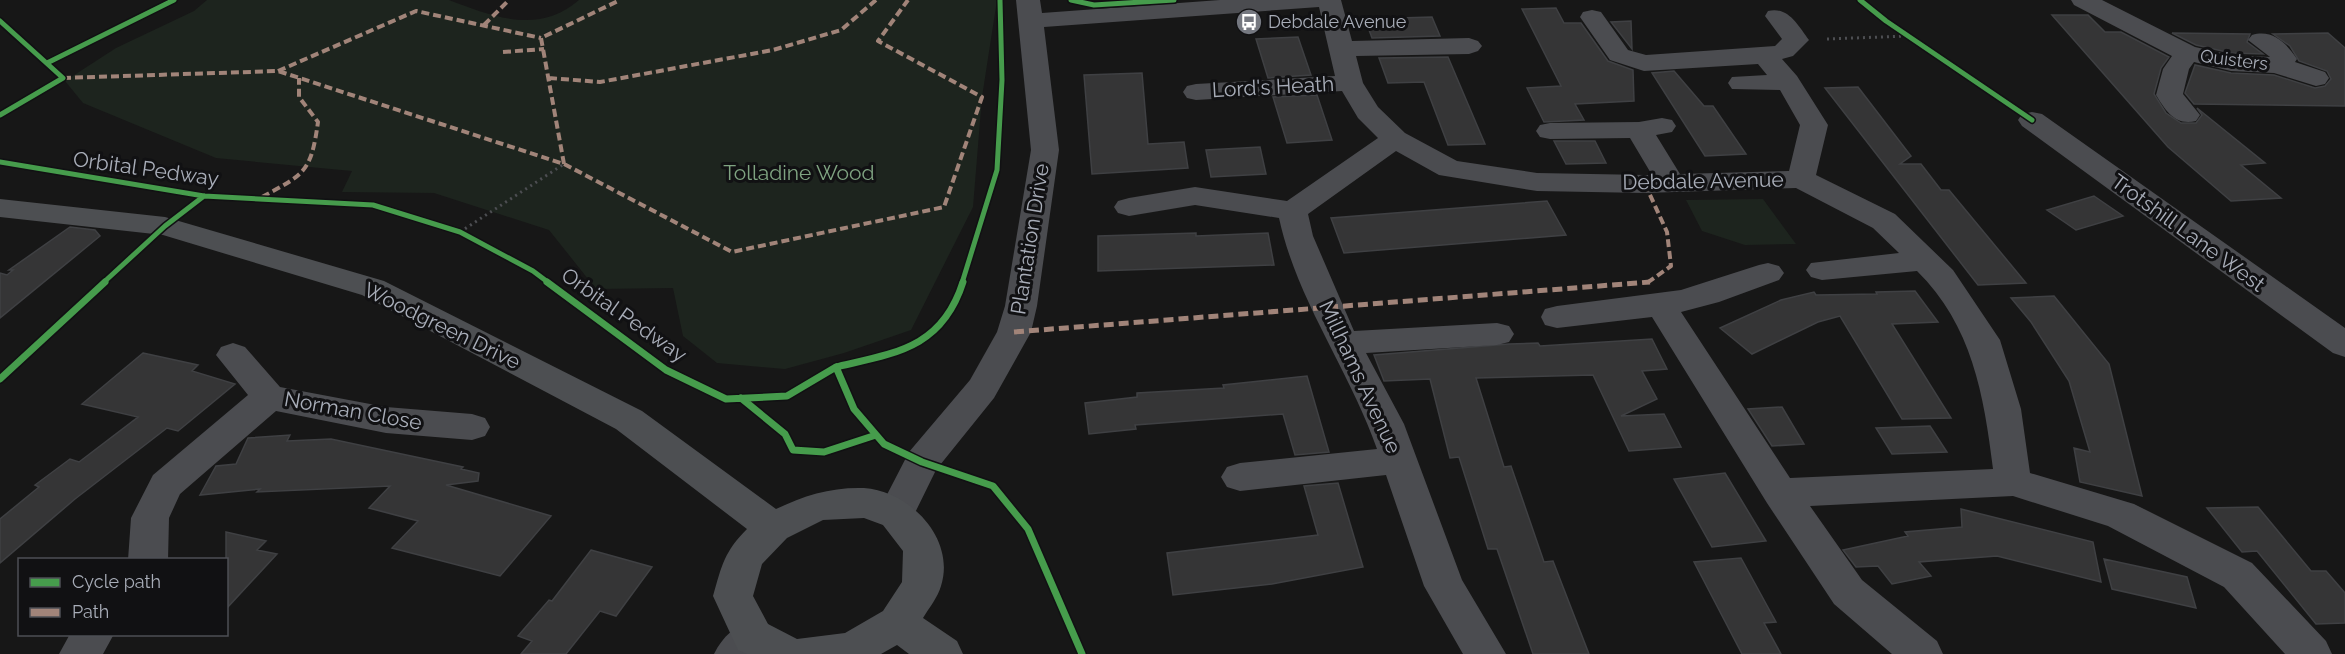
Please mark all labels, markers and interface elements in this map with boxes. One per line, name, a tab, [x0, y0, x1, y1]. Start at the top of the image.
bus stop icon: Debdale Avenue	[1234, 7, 1264, 37]
place label: Debdale Avenue	[1268, 11, 1407, 32]
street label: Quisters	[2199, 45, 2270, 74]
street label: Lord's Heath	[1211, 71, 1335, 102]
street label: Orbital Pedway	[72, 146, 221, 191]
park label: Tolladine Wood	[723, 160, 875, 185]
street label: Plantation Drive	[1005, 162, 1054, 316]
street label: Debdale Avenue	[1622, 167, 1784, 194]
street label: Trotshill Lane West	[2107, 169, 2270, 297]
street label: Orbital Pedway	[557, 262, 692, 367]
street label: Woodgreen Drive	[360, 277, 525, 374]
street label: Millhams Avenue	[1314, 296, 1407, 457]
street label: Norman Close	[282, 386, 424, 435]
legend	[18, 558, 228, 636]
text: Cycle path	[72, 571, 161, 592]
text: Path	[72, 601, 109, 622]

